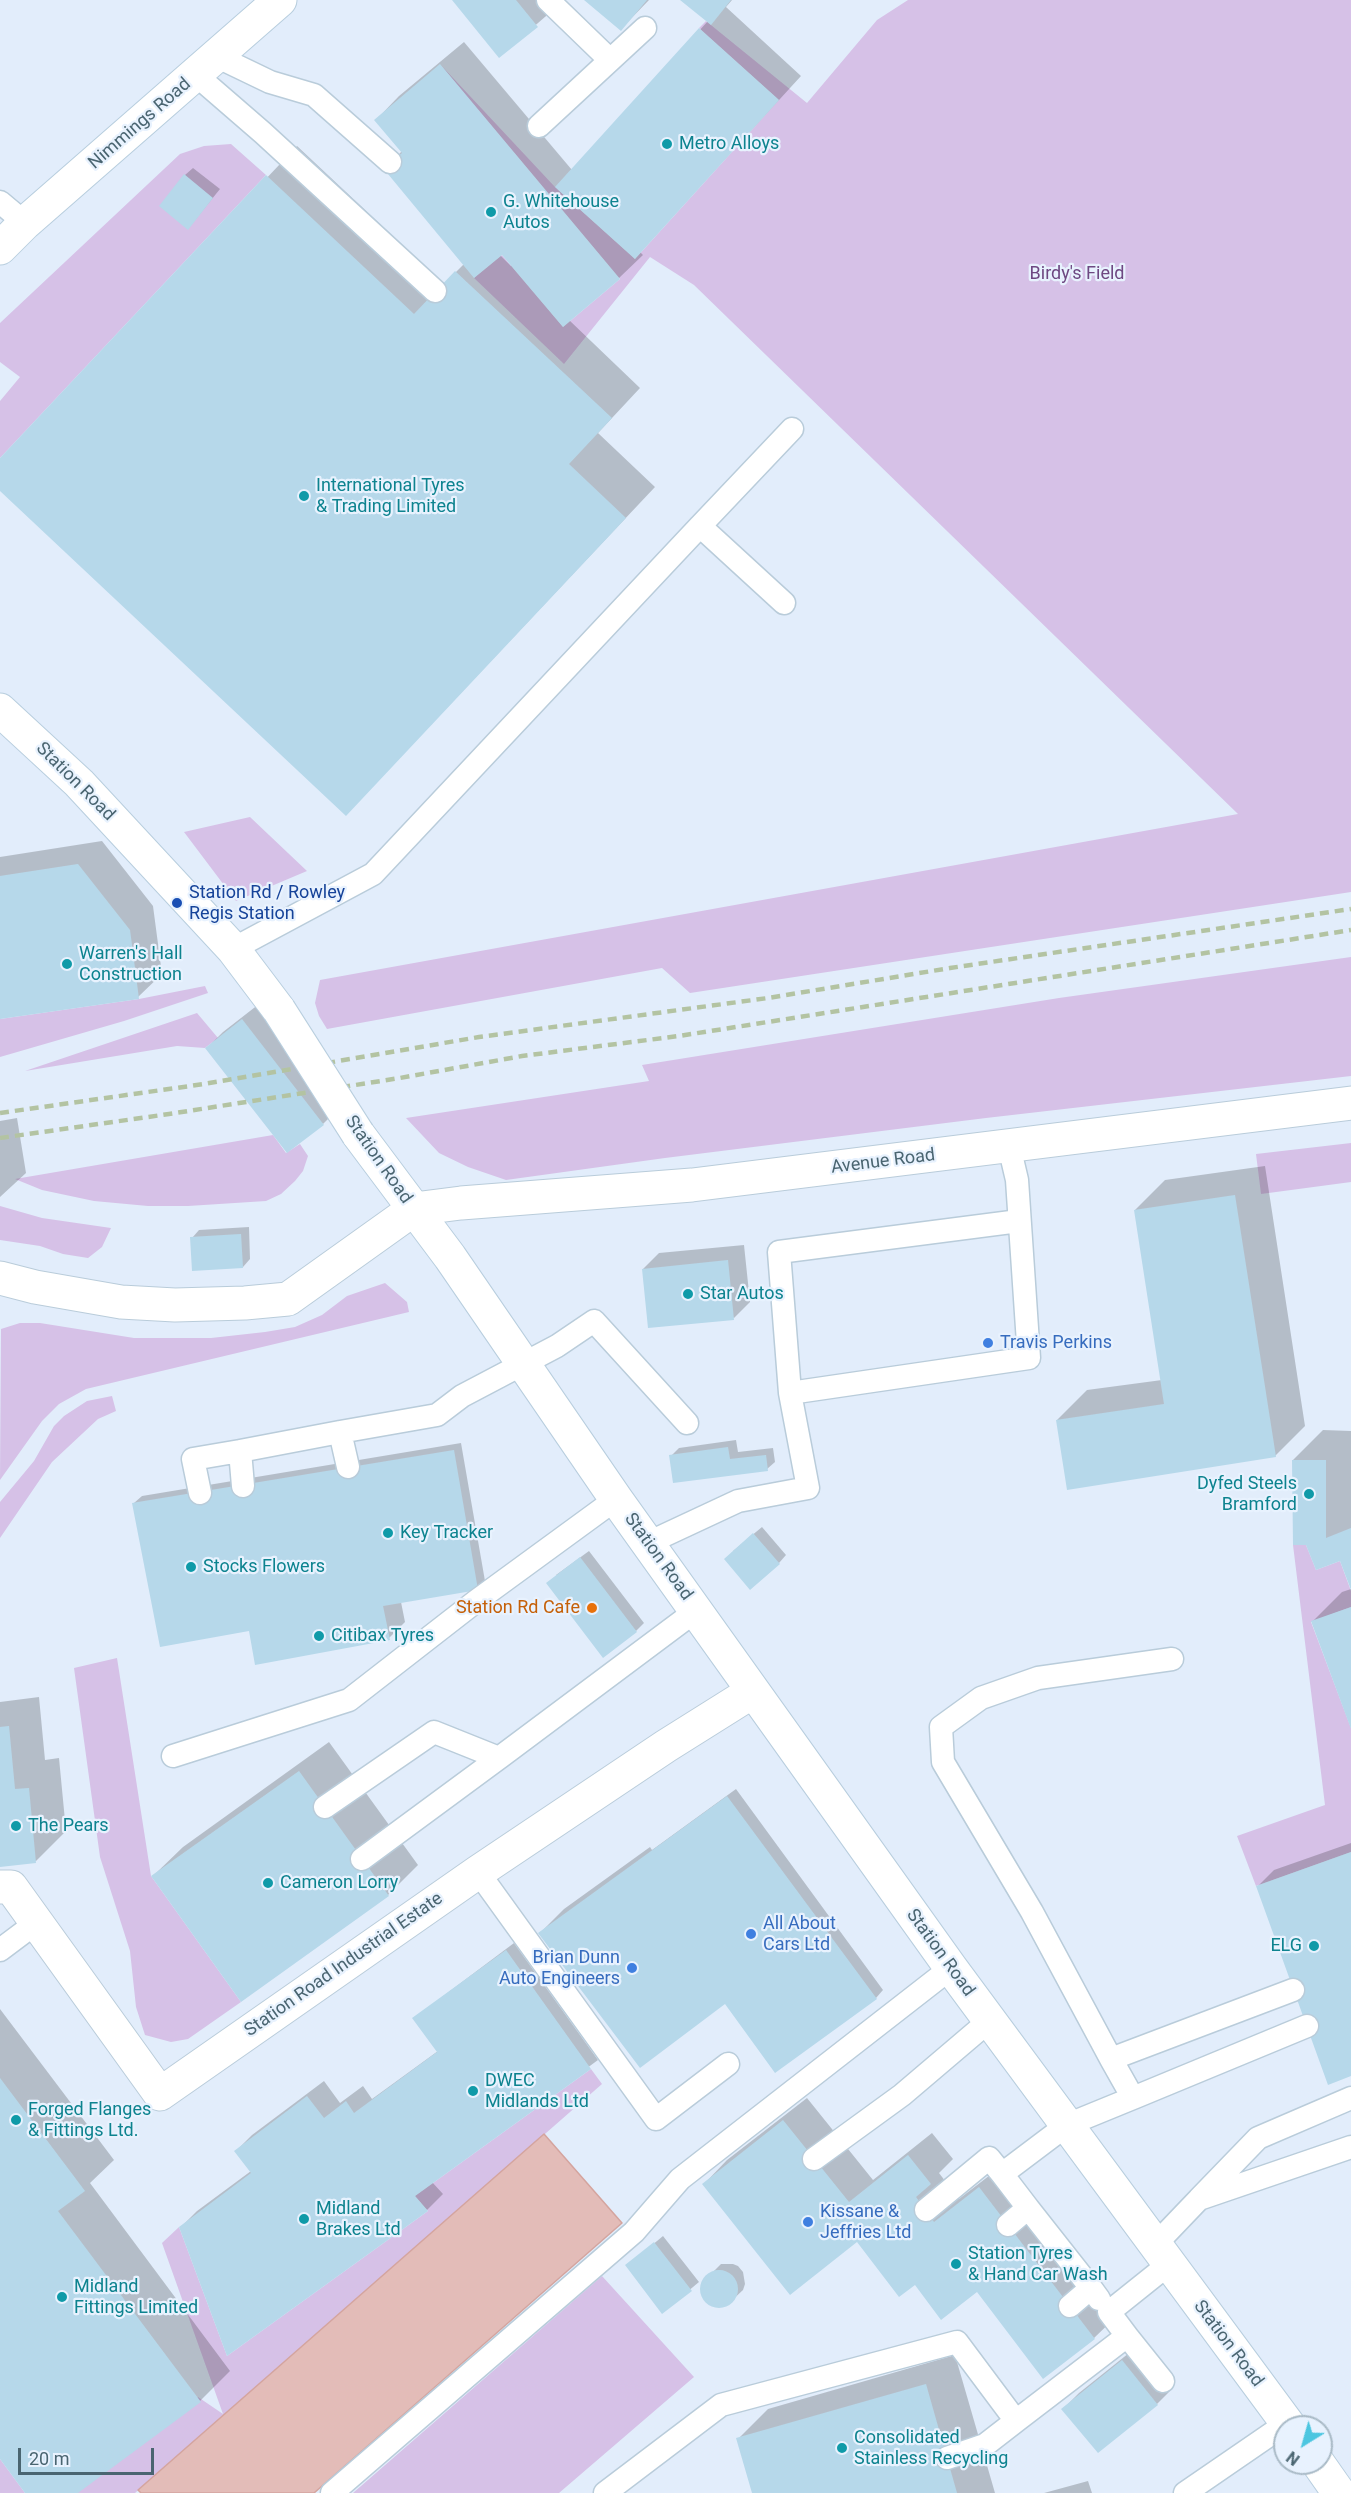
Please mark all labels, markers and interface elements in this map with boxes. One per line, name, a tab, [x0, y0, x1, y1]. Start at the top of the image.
street label: Nimmings Road	[85, 74, 195, 174]
place label: Metro Alloys	[679, 133, 779, 155]
marker: Metro Alloys	[660, 137, 674, 151]
place label: G. Whitehouse Autos	[503, 191, 619, 234]
marker: G. Whitehouse Autos	[484, 205, 498, 219]
park label: Birdy's Field	[1030, 263, 1124, 285]
place label: International Tyres & Trading Limited	[316, 475, 465, 518]
marker: International Tyres & Trading Limited	[297, 489, 311, 503]
street label: Station Road	[31, 738, 119, 826]
place label: Station Rd / Rowley Regis Station	[189, 882, 345, 924]
marker: Station Rd / Rowley Regis Station	[170, 896, 184, 910]
place label: Warren's Hall Construction	[79, 943, 183, 986]
marker: Warren's Hall Construction	[60, 957, 74, 971]
street label: Station Road	[340, 1112, 416, 1208]
street label: Avenue Road	[830, 1145, 936, 1179]
place label: Star Autos	[700, 1283, 784, 1305]
marker: Star Autos	[681, 1287, 695, 1301]
place label: Travis Perkins	[1000, 1332, 1112, 1354]
marker: Travis Perkins	[981, 1336, 995, 1350]
place label: Dyfed Steels Bramford	[1197, 1473, 1297, 1516]
marker: Dyfed Steels Bramford	[1302, 1487, 1316, 1501]
street label: Station Road	[619, 1509, 697, 1605]
place label: Key Tracker	[400, 1522, 493, 1544]
marker: Key Tracker	[381, 1526, 395, 1540]
place label: Stocks Flowers	[203, 1556, 325, 1578]
marker: Stocks Flowers	[184, 1560, 198, 1574]
place label: Station Rd Cafe	[456, 1597, 580, 1619]
marker: Station Rd Cafe	[585, 1601, 599, 1615]
place label: Citibax Tyres	[331, 1625, 434, 1647]
marker: Citibax Tyres	[312, 1629, 326, 1643]
place label: The Pears	[28, 1815, 109, 1837]
marker: The Pears	[9, 1819, 23, 1833]
place label: Cameron Lorry	[280, 1872, 398, 1894]
marker: Cameron Lorry	[261, 1876, 275, 1890]
street label: Station Road Industrial Estate	[241, 1888, 447, 2042]
street label: Station Road	[901, 1905, 979, 2001]
place label: All About Cars Ltd	[763, 1913, 836, 1956]
marker: All About Cars Ltd	[744, 1927, 758, 1941]
place label: ELG	[1270, 1935, 1302, 1957]
marker: ELG	[1307, 1939, 1321, 1953]
place label: Brian Dunn Auto Engineers	[499, 1947, 620, 1990]
marker: Brian Dunn Auto Engineers	[625, 1961, 639, 1975]
place label: DWEC Midlands Ltd	[485, 2070, 589, 2112]
marker: DWEC Midlands Ltd	[466, 2084, 480, 2098]
place label: Forged Flanges & Fittings Ltd.	[28, 2099, 151, 2142]
marker: Forged Flanges & Fittings Ltd.	[9, 2113, 23, 2127]
place label: Midland Brakes Ltd	[316, 2198, 401, 2240]
place label: Kissane & Jeffries Ltd	[820, 2201, 912, 2244]
marker: Midland Brakes Ltd	[297, 2212, 311, 2226]
marker: Kissane & Jeffries Ltd	[801, 2215, 815, 2229]
place label: Station Tyres & Hand Car Wash	[968, 2243, 1108, 2286]
marker: Station Tyres & Hand Car Wash	[949, 2257, 963, 2271]
place label: Midland Fittings Limited	[74, 2276, 198, 2318]
marker: Midland Fittings Limited	[55, 2290, 69, 2304]
street label: Station Road	[1189, 2297, 1267, 2391]
north arrow	[1273, 2415, 1333, 2475]
place label: Consolidated Stainless Recycling	[854, 2427, 1008, 2470]
scale bar	[21, 2436, 158, 2474]
marker: Consolidated Stainless Recycling	[835, 2441, 849, 2455]
text: N	[1283, 2447, 1303, 2469]
text: 20 m	[29, 2448, 69, 2469]

